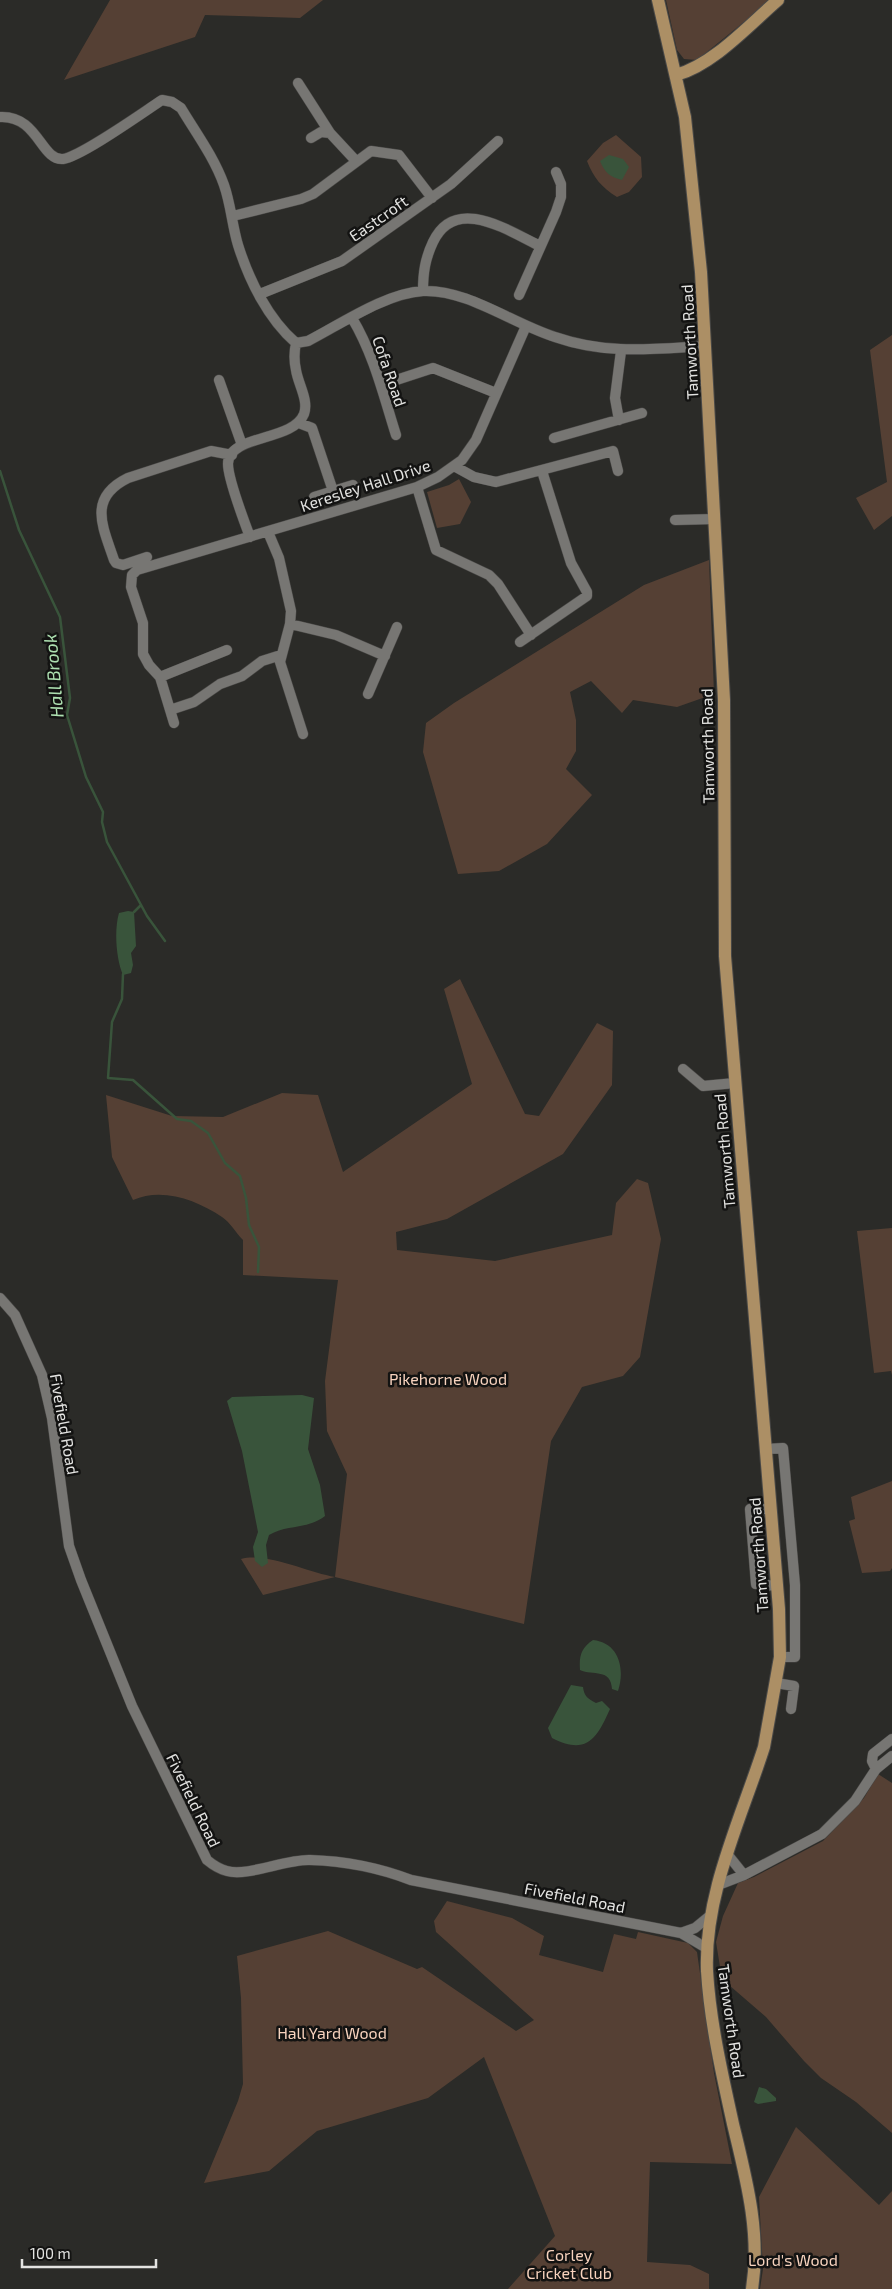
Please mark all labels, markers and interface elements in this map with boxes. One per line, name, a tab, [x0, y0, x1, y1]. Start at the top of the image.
street label: Eastcroft	[345, 191, 411, 245]
street label: Tamworth Road	[677, 284, 701, 400]
street label: Cofa Road	[369, 333, 411, 409]
street label: Keresley Hall Drive	[297, 455, 433, 515]
water label: Hall Brook	[38, 633, 68, 719]
street label: Tamworth Road	[696, 688, 718, 804]
street label: Tamworth Road	[710, 1093, 738, 1209]
park label: Pikehorne Wood	[389, 1369, 507, 1388]
street label: Fivefield Road	[47, 1372, 83, 1476]
street label: Tamworth Road	[745, 1497, 771, 1613]
street label: Fivefield Road	[163, 1750, 225, 1850]
street label: Fivefield Road	[523, 1878, 627, 1916]
street label: Tamworth Road	[715, 1963, 749, 2079]
park label: Hall Yard Wood	[277, 2023, 387, 2042]
scale bar	[22, 2236, 156, 2268]
text: 100 m	[30, 2244, 71, 2262]
park label: Corley Cricket Club	[526, 2245, 612, 2282]
park label: Lord's Wood	[748, 2250, 838, 2269]

